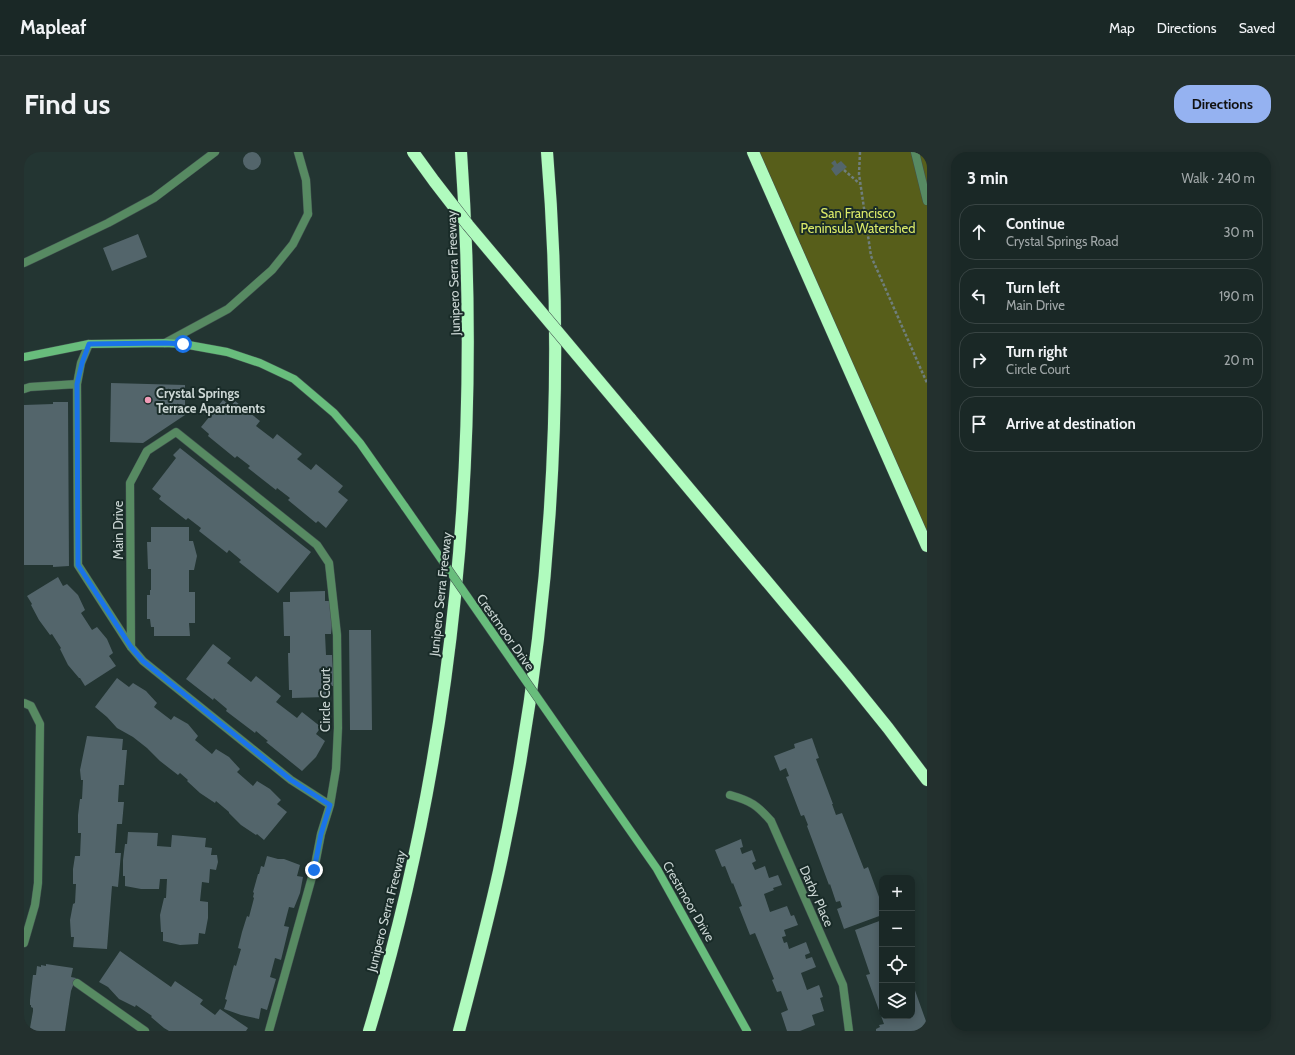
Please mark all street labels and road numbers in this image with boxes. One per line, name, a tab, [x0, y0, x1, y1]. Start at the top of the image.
street label: Junipero Serra Freeway	[443, 210, 463, 337]
street label: Main Drive	[110, 500, 126, 559]
street label: Junipero Serra Freeway	[425, 531, 455, 658]
street label: Crestmoor Drive	[474, 590, 539, 674]
street label: Circle Court	[317, 667, 333, 732]
street label: Junipero Serra Freeway	[363, 848, 409, 974]
street label: Crestmoor Drive	[660, 858, 719, 944]
street label: Darby Place	[796, 863, 838, 929]

